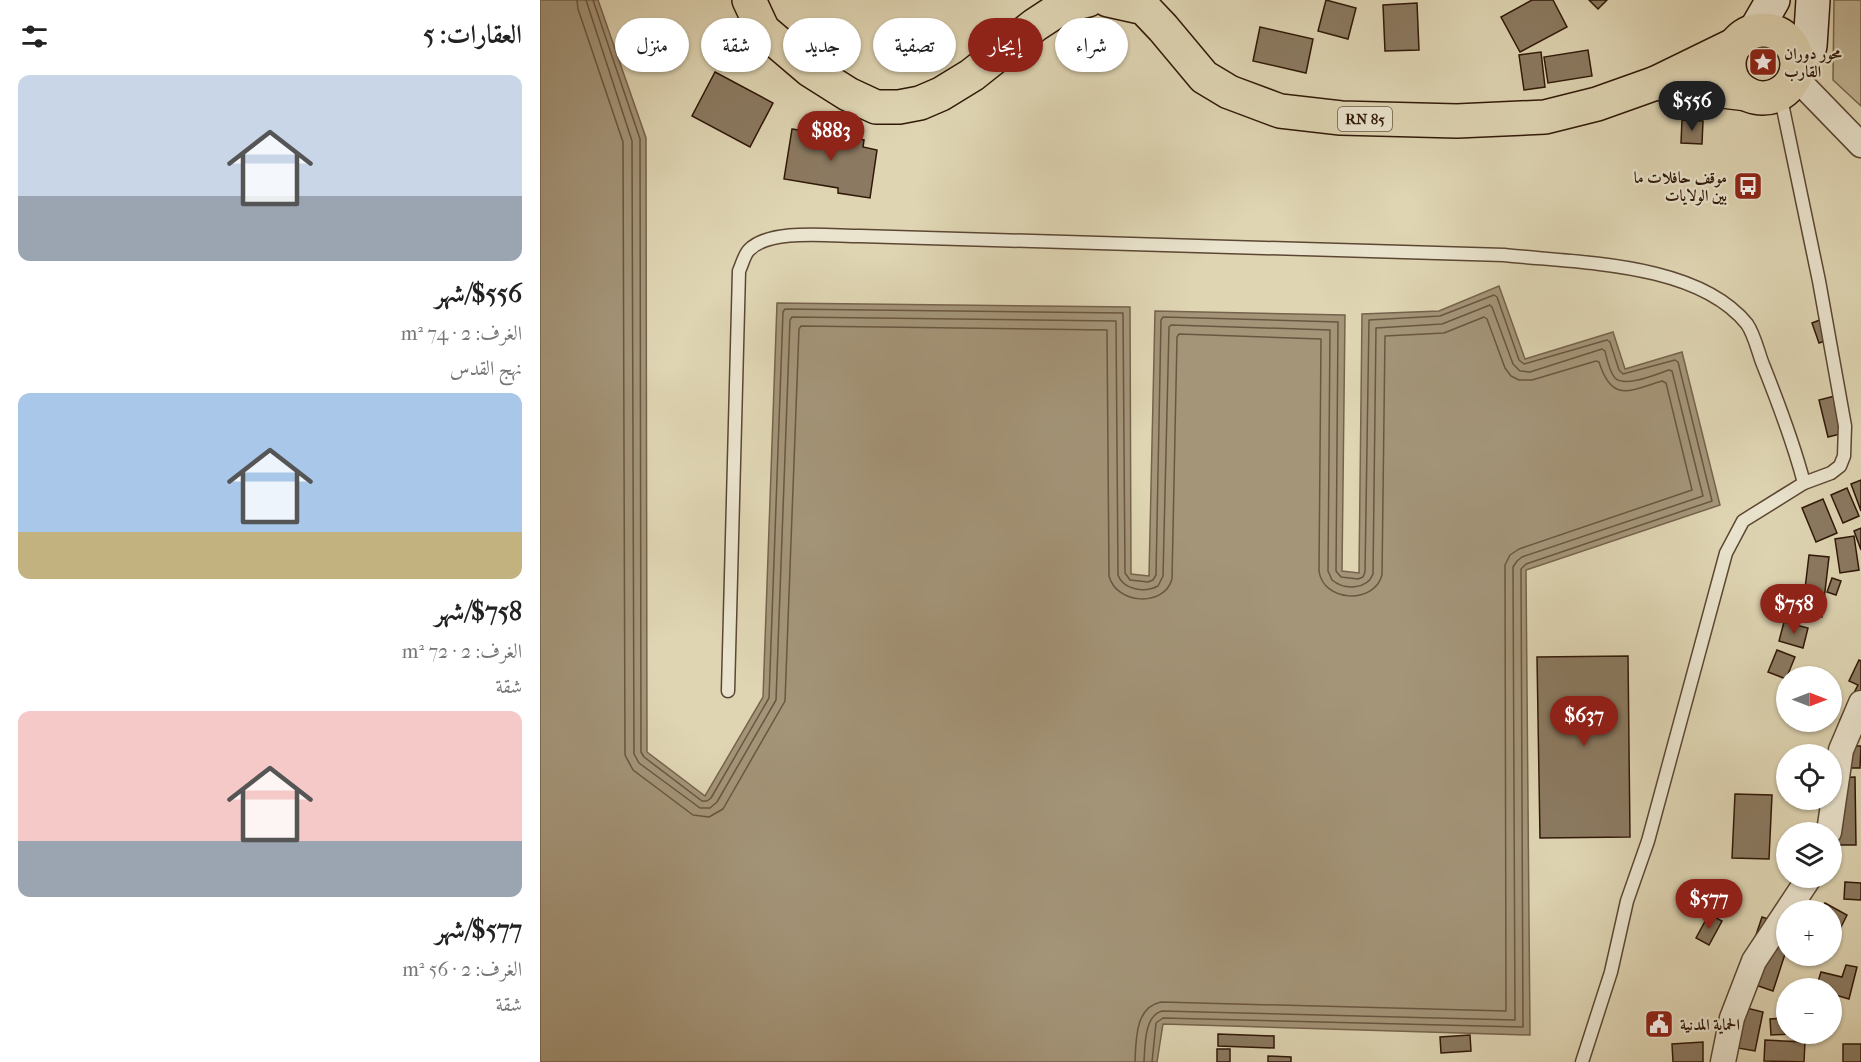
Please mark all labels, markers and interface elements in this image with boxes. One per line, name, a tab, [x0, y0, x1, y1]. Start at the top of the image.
chip: منزل	[615, 18, 689, 72]
chip: شقة	[701, 18, 771, 72]
chip: جديد	[783, 18, 861, 72]
chip: تصفية	[873, 18, 956, 72]
chip: إيجار	[968, 18, 1043, 72]
chip: شراء	[1055, 18, 1128, 72]
text: العقارات: 5	[423, 19, 522, 50]
icon: filters	[18, 20, 51, 53]
place label: محور دوران القارب	[1784, 44, 1842, 82]
place icon: محور دوران القارب	[1747, 46, 1779, 78]
pin: $556	[1656, 81, 1728, 132]
text: $556	[1672, 89, 1712, 112]
road number: RN 85	[1338, 107, 1392, 131]
pin: $883	[795, 111, 867, 162]
icon: home	[216, 114, 324, 222]
text: $883	[811, 119, 851, 142]
place label: موقف حافلات ما بين الولايات	[1634, 168, 1727, 206]
bus stop icon: موقف حافلات ما بين الولايات	[1732, 170, 1764, 202]
text: $556/شهر	[435, 278, 522, 309]
text: الغرف: 2 · 74 m²	[401, 322, 522, 345]
text: نهج القدس	[450, 357, 522, 380]
icon: home	[216, 432, 324, 540]
pin: $758	[1758, 584, 1830, 635]
text: $758	[1774, 592, 1814, 615]
text: $758/شهر	[435, 596, 522, 627]
text: الغرف: 2 · 72 m²	[402, 640, 522, 663]
north arrow	[1776, 666, 1842, 732]
map controls	[1776, 666, 1842, 1044]
text: شقة	[496, 675, 522, 698]
pin: $637	[1548, 696, 1620, 747]
text: $637	[1564, 704, 1604, 727]
button: locate	[1776, 744, 1842, 810]
icon: home	[216, 750, 324, 858]
button: layers	[1776, 822, 1842, 888]
pin: $577	[1673, 879, 1745, 930]
text: $577	[1690, 887, 1728, 910]
button: +	[1776, 900, 1842, 966]
text: $577/شهر	[435, 914, 522, 945]
text: الغرف: 2 · 56 m²	[402, 958, 522, 981]
button: −	[1776, 978, 1842, 1044]
text: شقة	[496, 993, 522, 1016]
public building icon: الحماية المدنية	[1643, 1008, 1675, 1040]
place label: الحماية المدنية	[1680, 1015, 1740, 1035]

